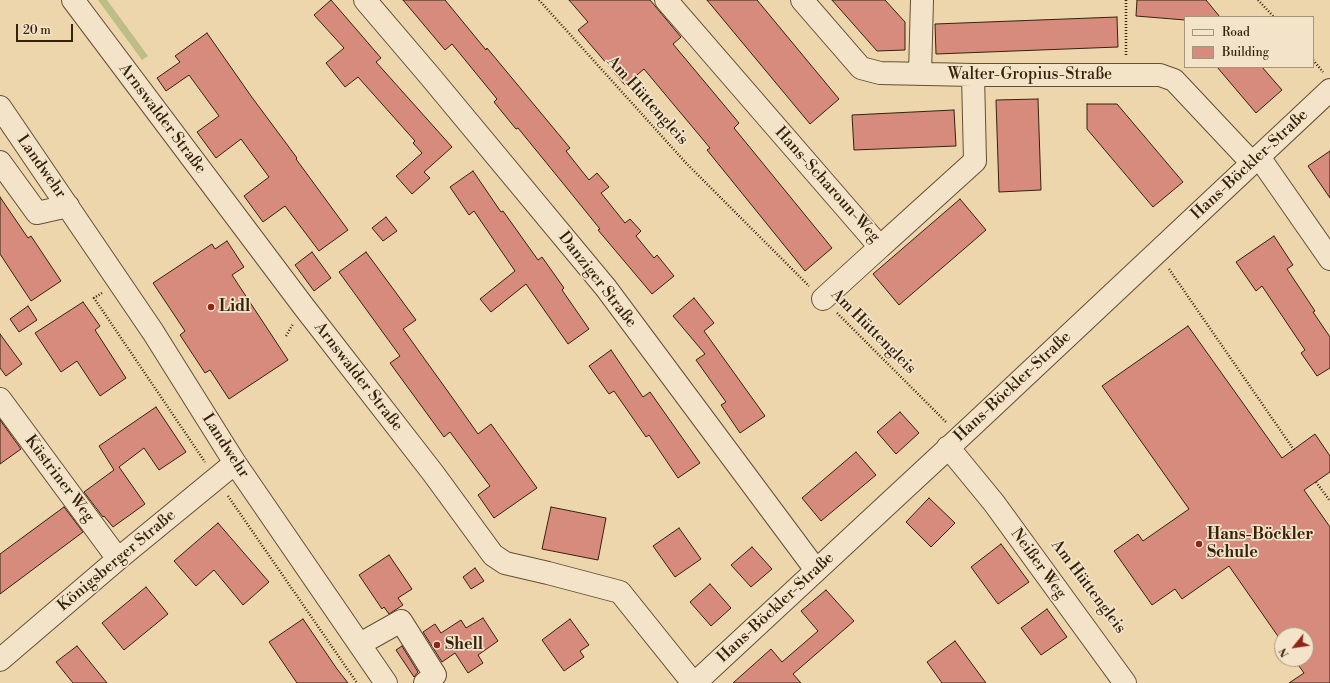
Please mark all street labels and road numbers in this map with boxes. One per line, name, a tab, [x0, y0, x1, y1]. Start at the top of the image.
street label: Am Hüttengleis	[602, 53, 692, 149]
street label: Arnswalder Straße	[114, 60, 210, 178]
street label: Walter-Gropius-Straße	[948, 65, 1112, 85]
street label: Hans-Böckler-Straße	[1188, 106, 1312, 224]
street label: Hans-Scharoun-Weg	[770, 123, 884, 247]
street label: Landwehr	[12, 132, 70, 202]
street label: Danziger Straße	[554, 228, 640, 332]
street label: Am Hüttengleis	[826, 285, 920, 379]
street label: Arnswalder Straße	[309, 319, 407, 435]
street label: Hans-Böckler-Straße	[951, 328, 1075, 446]
street label: Landwehr	[197, 410, 253, 482]
street label: Küstriner Weg	[20, 432, 98, 526]
street label: Königsberger Straße	[54, 506, 180, 616]
street label: Neißer Weg	[1006, 525, 1070, 603]
street label: Am Hüttengleis	[1047, 536, 1129, 638]
street label: Hans-Böckler-Straße	[714, 549, 838, 667]

